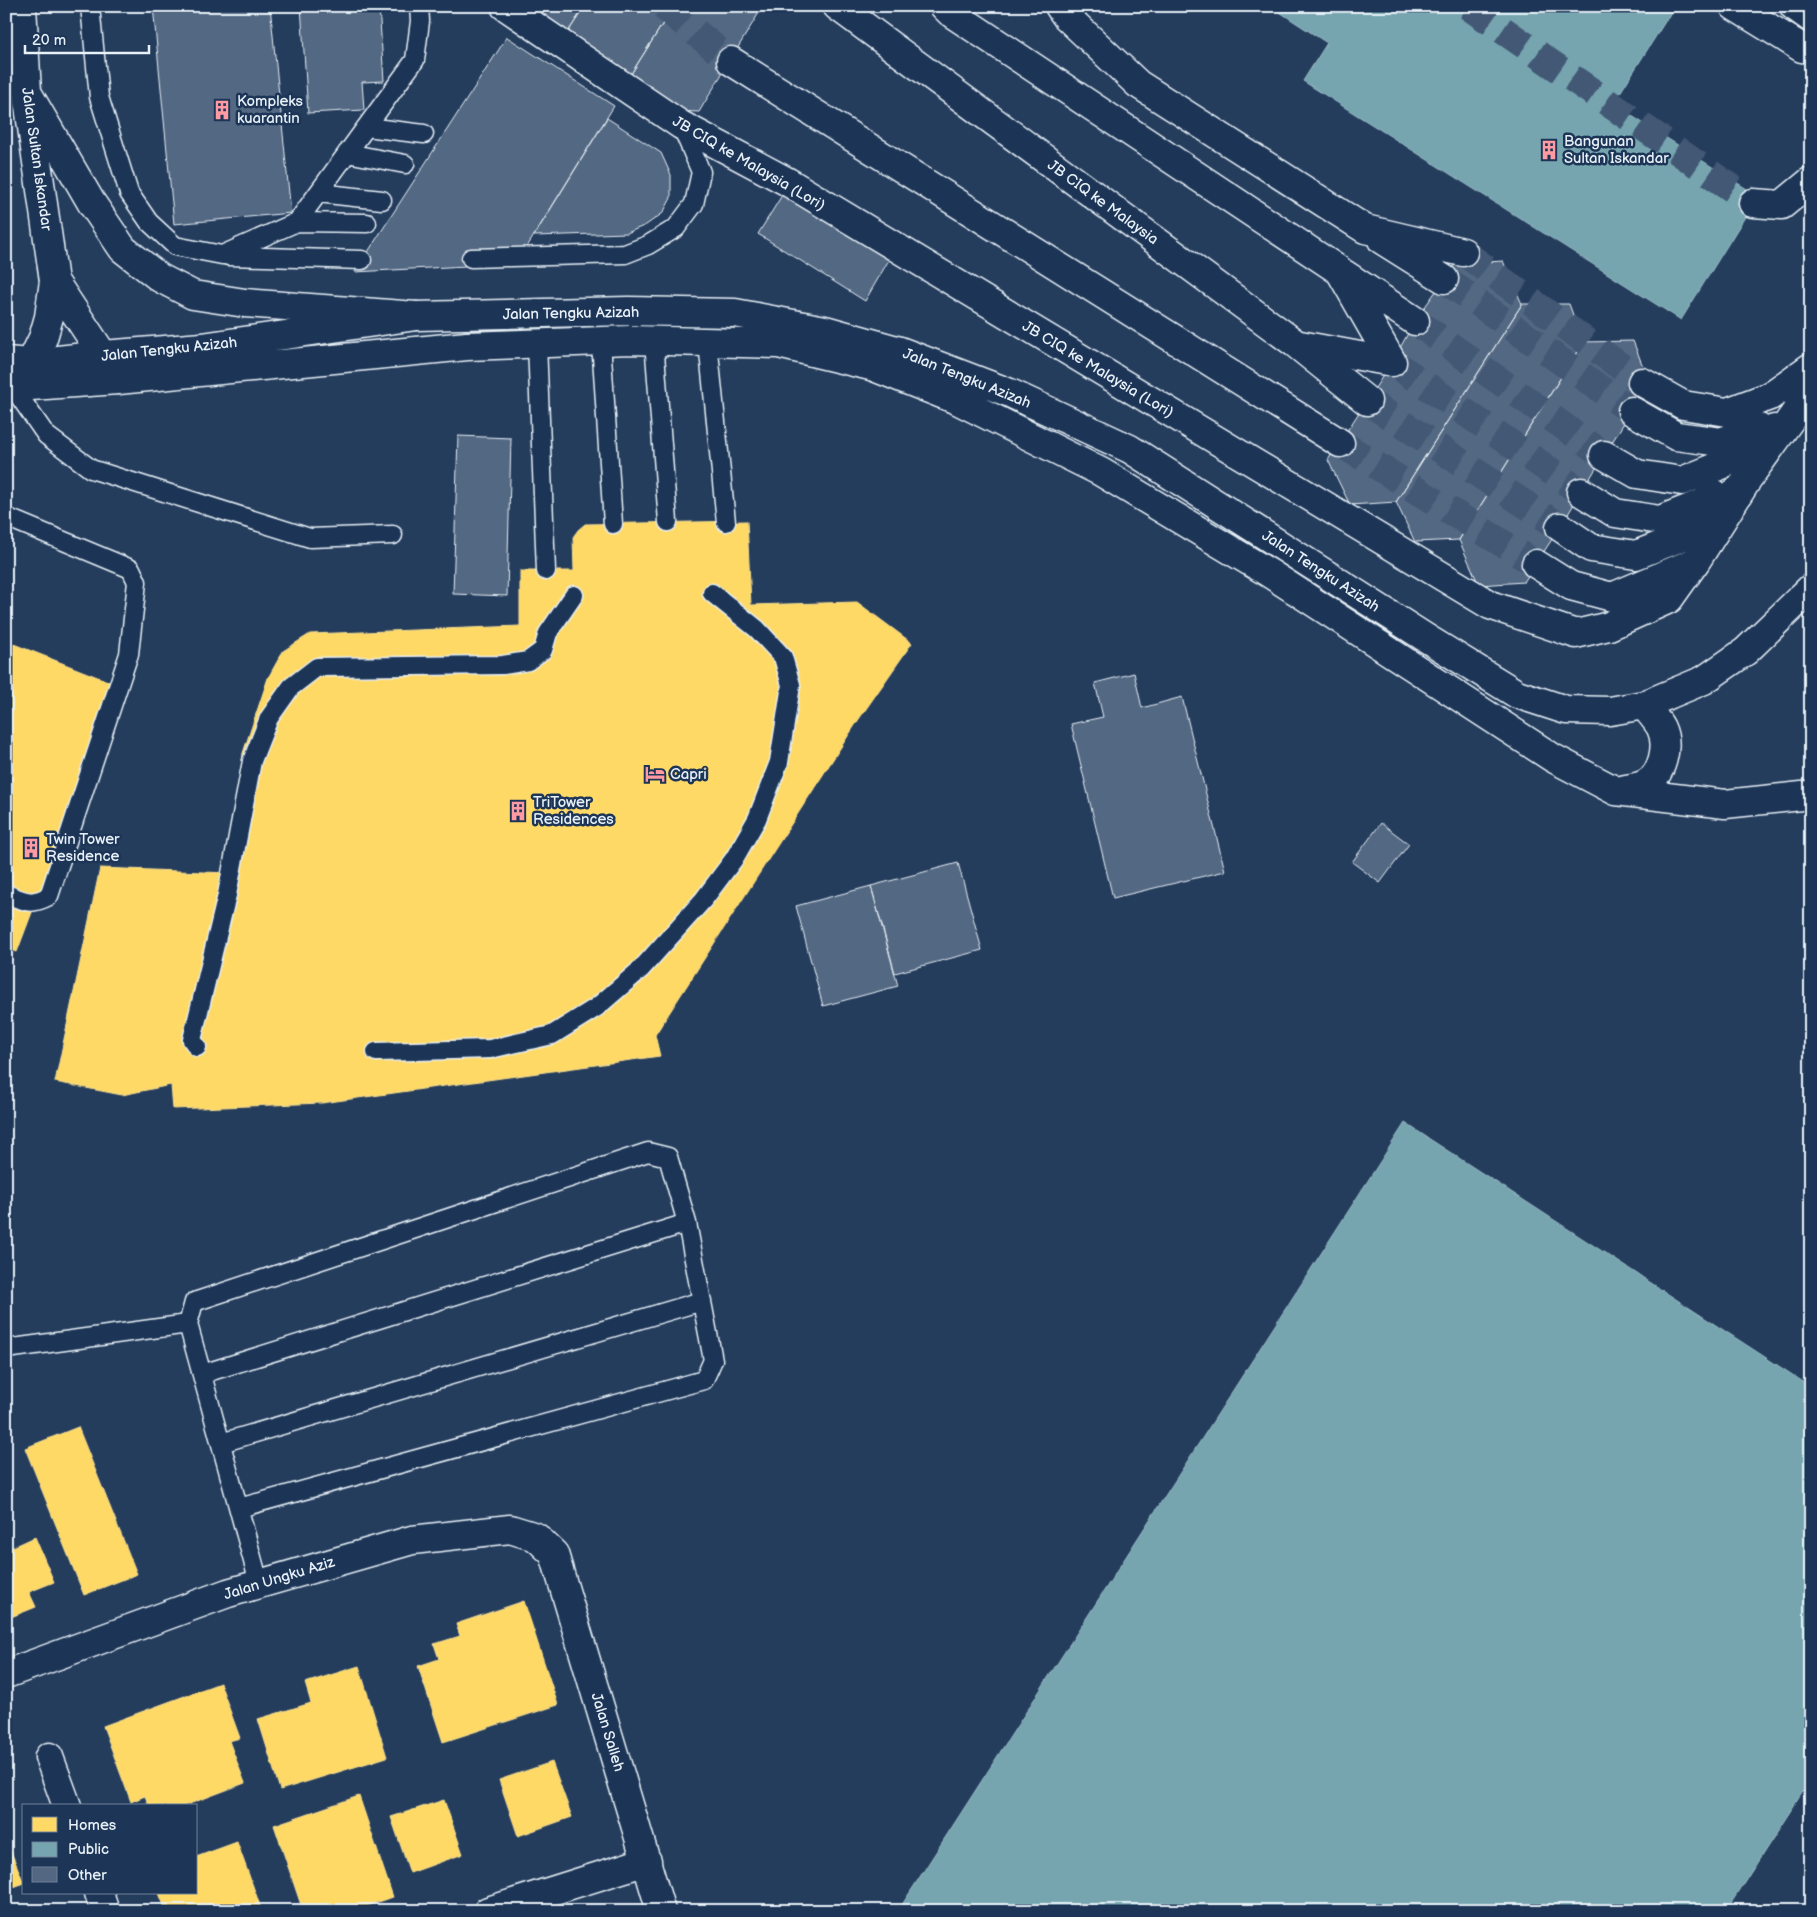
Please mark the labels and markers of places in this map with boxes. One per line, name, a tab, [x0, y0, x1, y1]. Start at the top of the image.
place label: Kompleks kuarantin	[237, 92, 304, 128]
building icon: Kompleks kuarantin	[211, 99, 233, 121]
place label: Bangunan Sultan Iskandar	[1564, 132, 1669, 168]
building icon: Bangunan Sultan Iskandar	[1538, 139, 1560, 161]
hotel icon: Capri	[644, 763, 666, 785]
place label: Capri	[670, 765, 707, 784]
place label: TriTower Residences	[533, 793, 614, 829]
building icon: TriTower Residences	[507, 800, 529, 822]
place label: Twin Tower Residence	[46, 830, 120, 866]
building icon: Twin Tower Residence	[20, 837, 42, 859]

